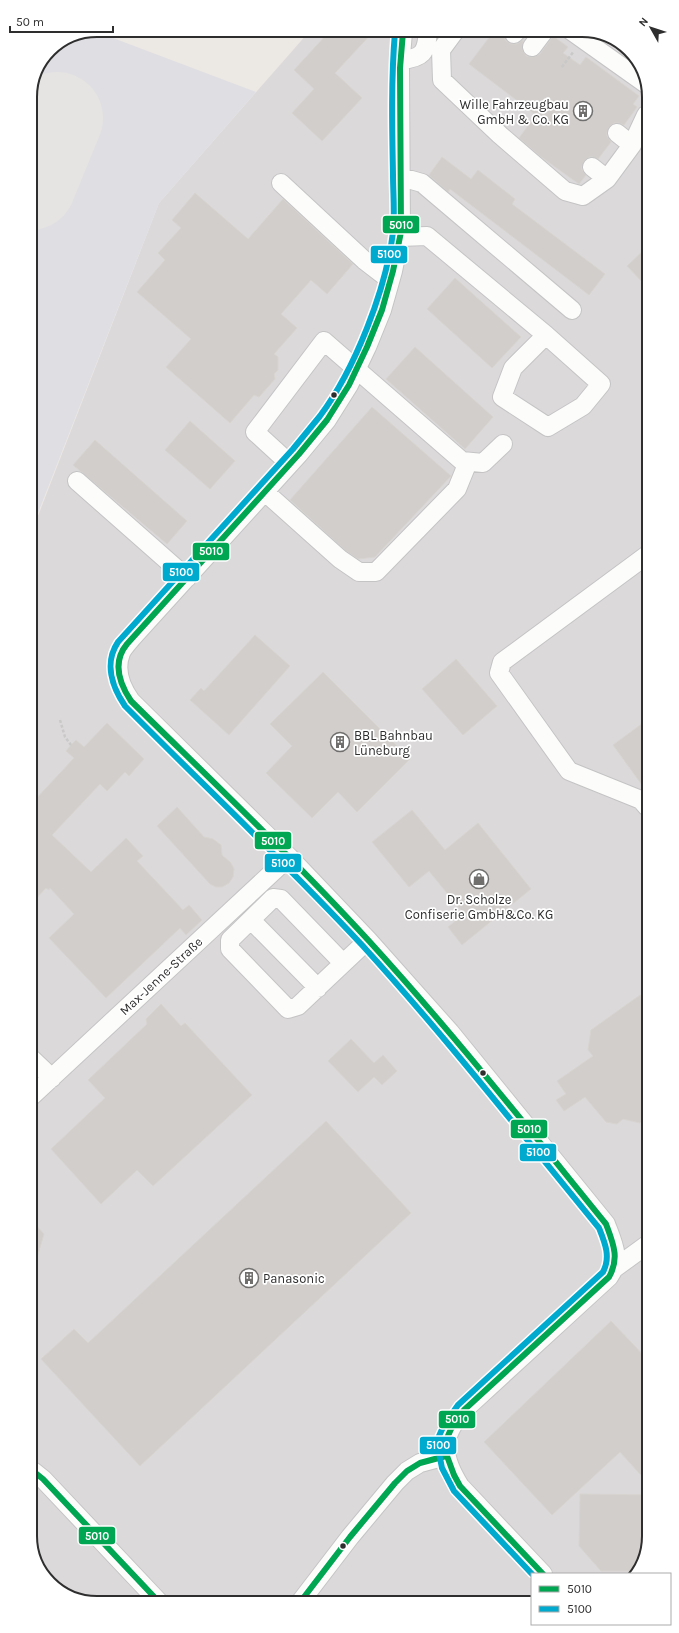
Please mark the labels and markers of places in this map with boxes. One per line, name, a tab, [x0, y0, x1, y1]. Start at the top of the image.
place label: Wille Fahrzeugbau GmbH & Co. KG	[459, 97, 569, 127]
building icon: Wille Fahrzeugbau GmbH & Co. KG	[572, 100, 594, 122]
unlabelled marker	[329, 390, 339, 400]
place label: BBL Bahnbau Lüneburg	[354, 728, 433, 758]
building icon: BBL Bahnbau Lüneburg	[329, 731, 351, 753]
shop icon: Dr. Scholze Confiserie GmbH&Co. KG	[468, 868, 490, 890]
place label: Dr. Scholze Confiserie GmbH&Co. KG	[405, 892, 553, 922]
unlabelled marker	[478, 1068, 488, 1078]
building icon: Panasonic	[238, 1267, 260, 1289]
place label: Panasonic	[263, 1271, 325, 1286]
unlabelled marker	[338, 1541, 348, 1551]

